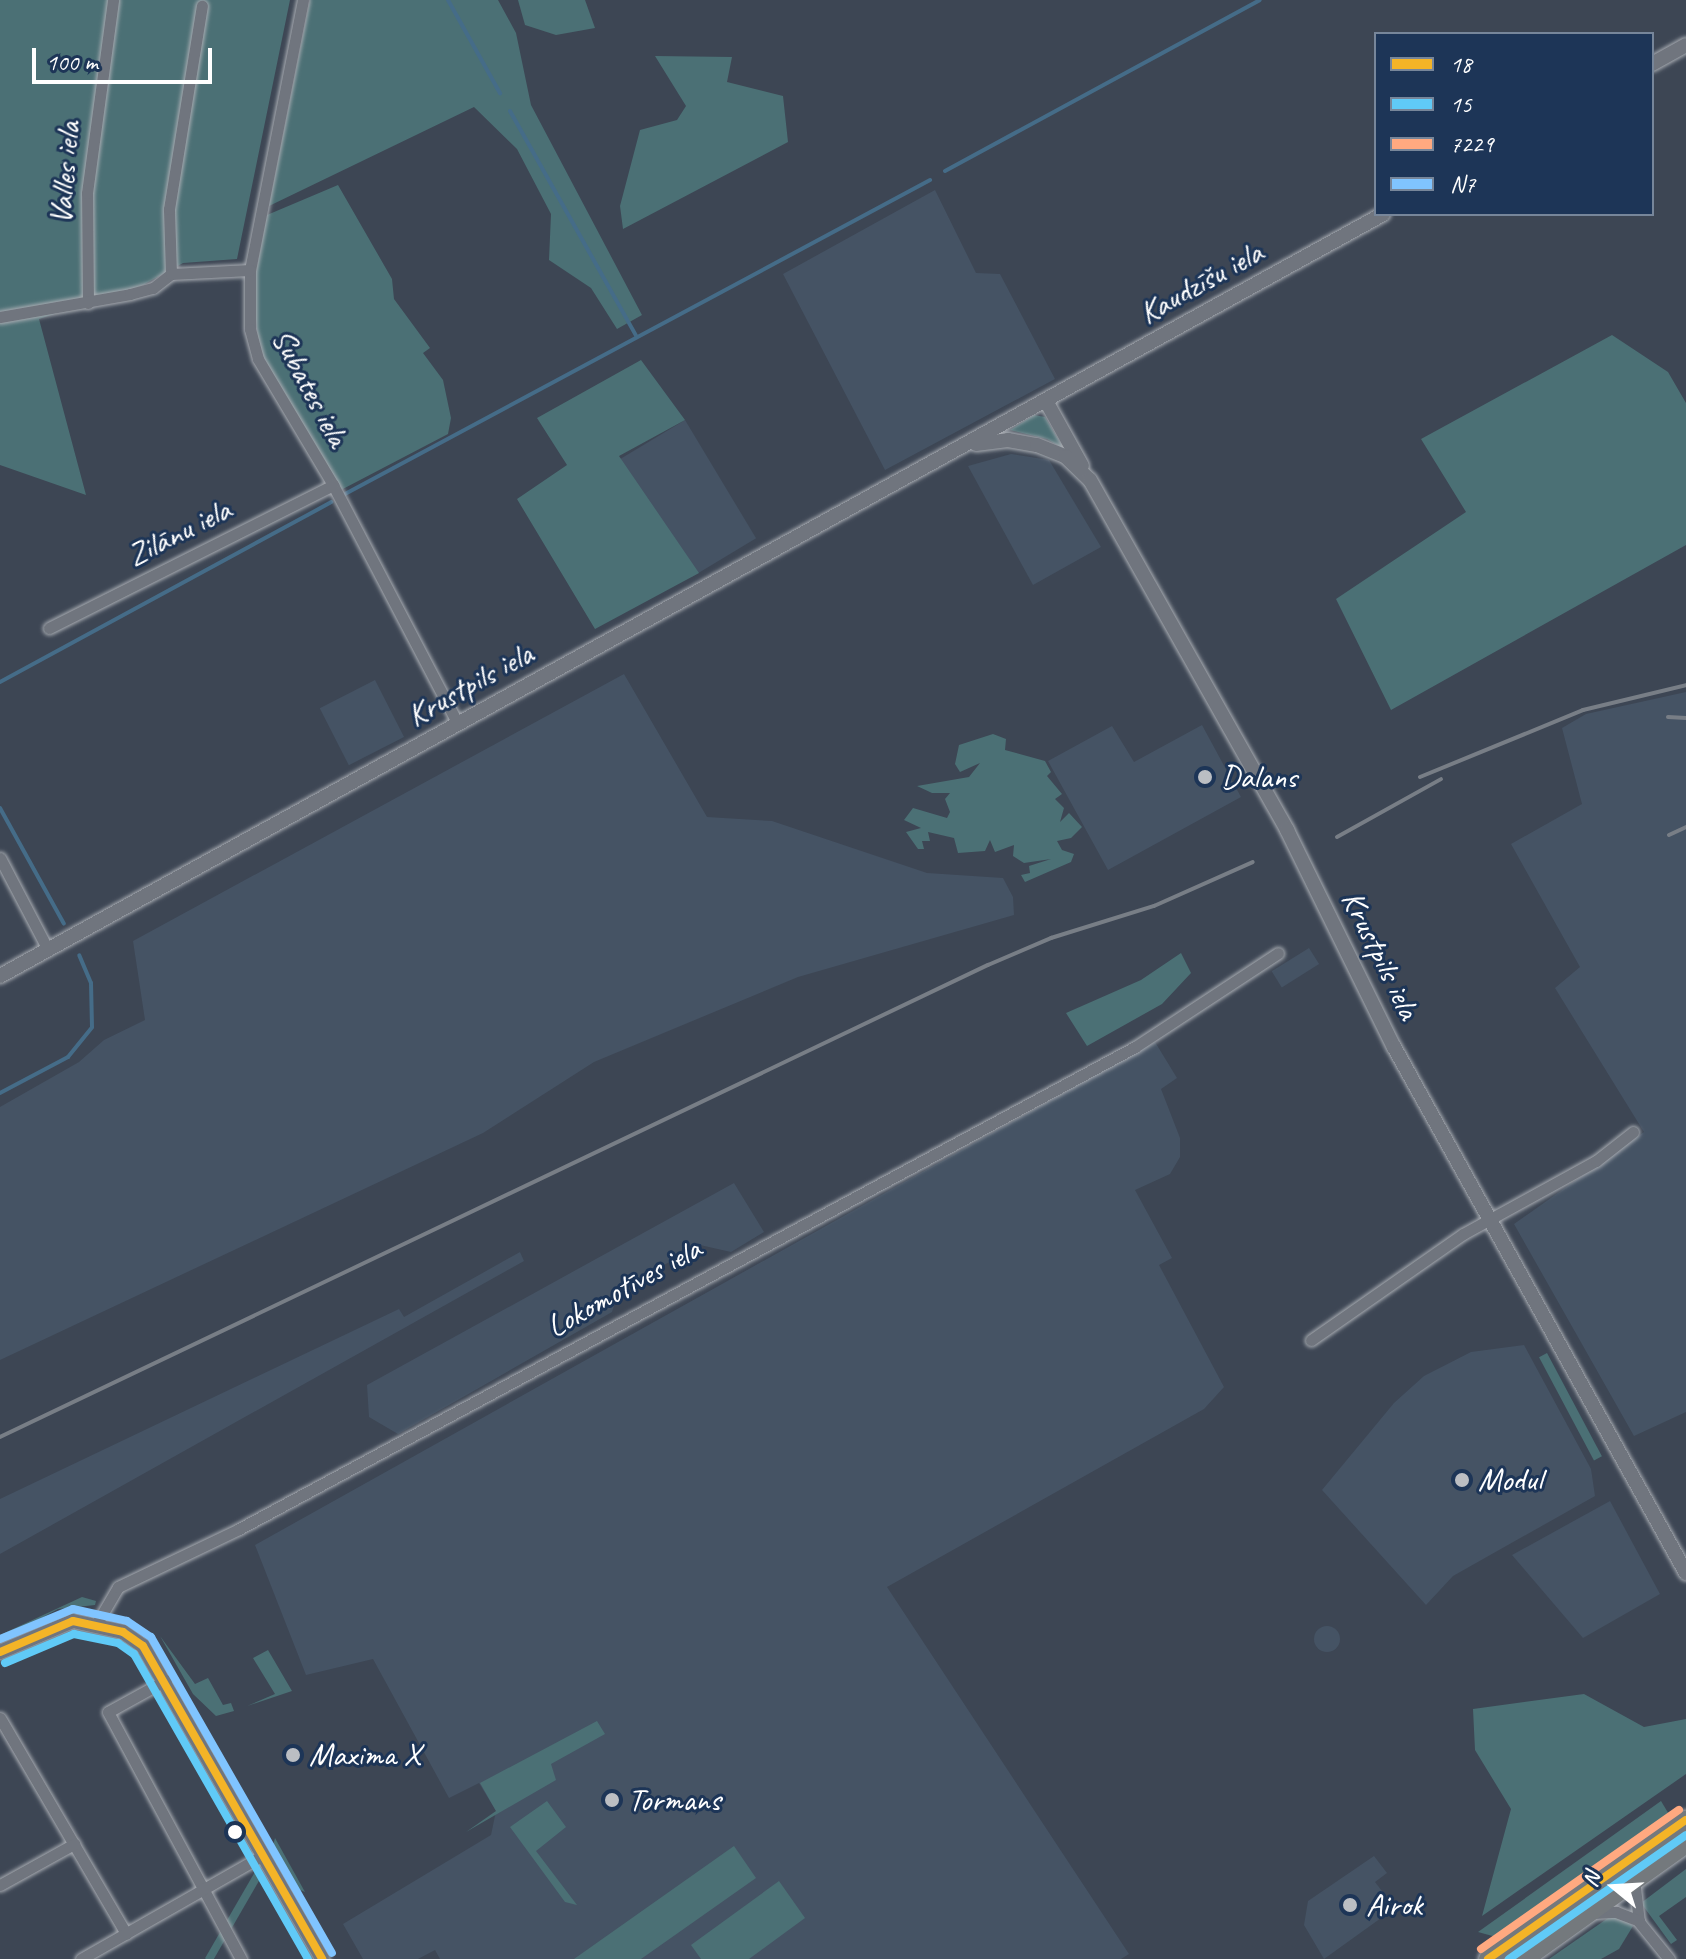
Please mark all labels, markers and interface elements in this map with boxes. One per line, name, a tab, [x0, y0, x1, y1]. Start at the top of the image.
scale bar	[36, 32, 216, 82]
legend	[1374, 32, 1654, 216]
text: 100 m	[46, 47, 98, 77]
text: 18	[1450, 49, 1472, 79]
text: 15	[1450, 89, 1472, 119]
street label: Valles iela	[41, 120, 89, 226]
text: 7229	[1450, 129, 1493, 159]
text: N7	[1450, 169, 1475, 199]
street label: Kaudzīšu iela	[1133, 234, 1269, 332]
street label: Subates iela	[263, 323, 357, 453]
street label: Zilānu iela	[121, 491, 237, 575]
street label: Krustpils iela	[400, 635, 540, 735]
place label: Dalans	[1221, 758, 1297, 796]
marker: Dalans	[1196, 768, 1214, 786]
street label: Krustpils iela	[1333, 885, 1427, 1025]
street label: Lokomotīves iela	[540, 1230, 708, 1346]
place label: Modul	[1478, 1461, 1542, 1499]
marker: Modul	[1453, 1471, 1471, 1489]
place label: Maxima X	[309, 1736, 420, 1774]
marker: Maxima X	[284, 1746, 302, 1764]
place label: Tormans	[628, 1781, 720, 1819]
marker: Tormans	[603, 1791, 621, 1809]
unlabelled marker	[227, 1824, 243, 1840]
north arrow	[1574, 1847, 1654, 1927]
text: N	[1576, 1869, 1607, 1890]
place label: Airok	[1366, 1886, 1423, 1924]
marker: Airok	[1341, 1896, 1359, 1914]

